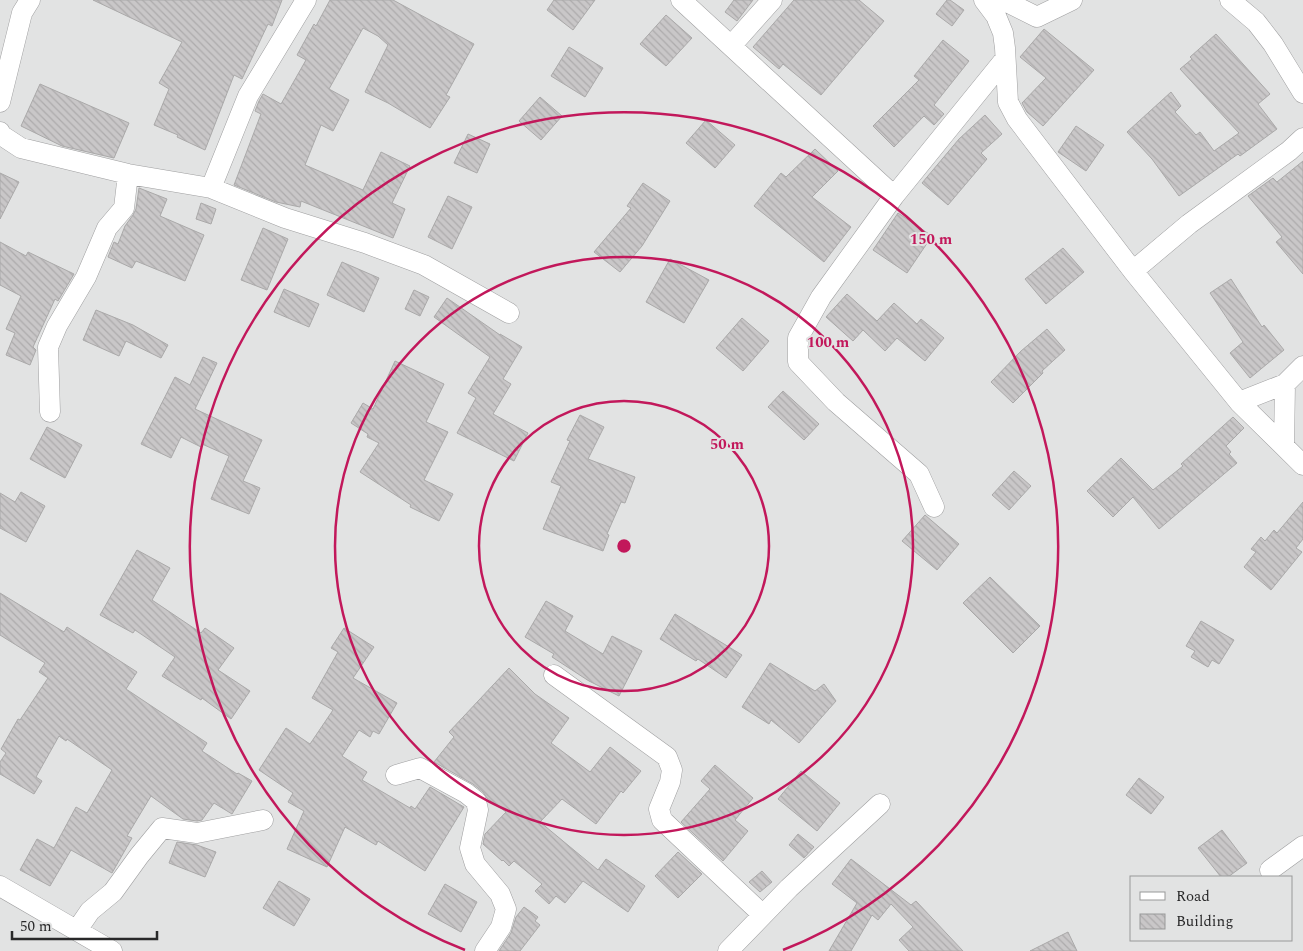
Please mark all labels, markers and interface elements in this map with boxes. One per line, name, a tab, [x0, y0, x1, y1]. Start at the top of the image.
text: 150 m	[910, 228, 953, 251]
text: 100 m	[807, 331, 850, 354]
text: 50 m	[710, 433, 745, 456]
centre of rings	[615, 537, 633, 555]
legend	[1130, 876, 1293, 941]
text: Road	[1176, 885, 1210, 908]
scale bar	[12, 908, 158, 940]
text: Building	[1176, 910, 1233, 933]
text: 50 m	[20, 915, 52, 938]

